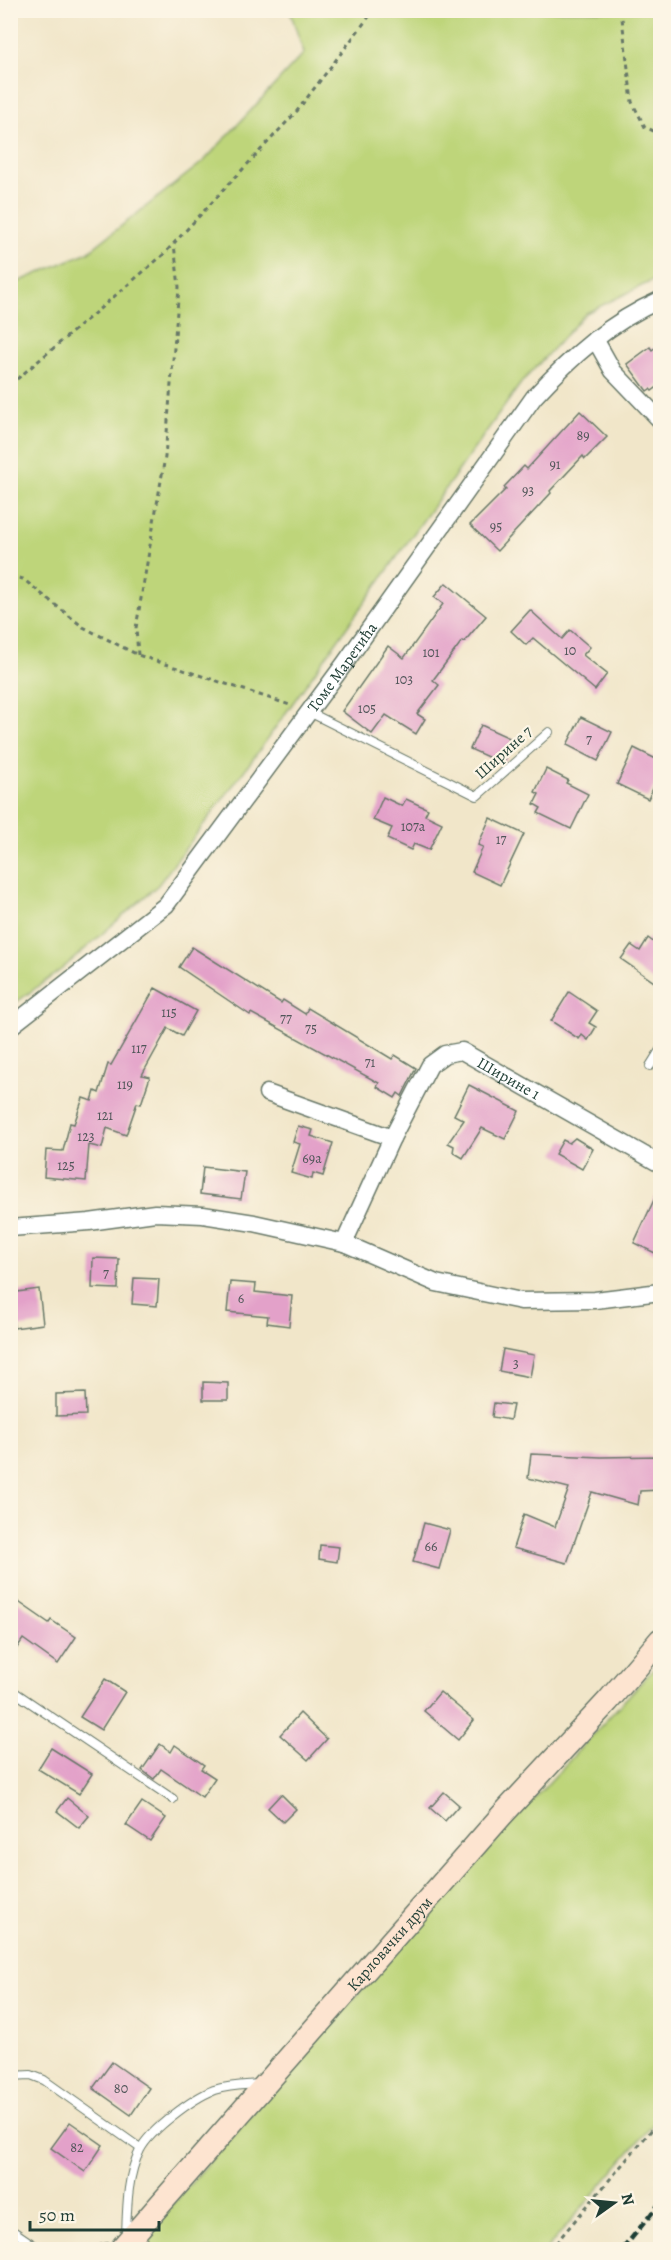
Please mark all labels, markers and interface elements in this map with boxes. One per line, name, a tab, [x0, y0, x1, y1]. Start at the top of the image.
house number: 89	[576, 426, 590, 445]
house number: 91	[549, 455, 561, 474]
house number: 93	[522, 481, 534, 500]
house number: 95	[490, 517, 502, 536]
street label: Томе Маретића	[302, 618, 383, 717]
house number: 10	[564, 641, 576, 660]
house number: 101	[422, 643, 440, 662]
house number: 103	[395, 670, 413, 689]
house number: 105	[358, 699, 376, 718]
street label: Ширине 7	[470, 721, 537, 785]
house number: 7	[586, 730, 592, 749]
house number: 107a	[401, 817, 426, 836]
house number: 17	[496, 830, 506, 849]
house number: 115	[161, 1003, 177, 1022]
house number: 77	[280, 1009, 292, 1028]
house number: 75	[305, 1019, 317, 1038]
house number: 117	[131, 1039, 147, 1058]
street label: Ширине 1	[473, 1052, 544, 1106]
house number: 71	[365, 1053, 376, 1072]
house number: 119	[117, 1075, 133, 1094]
house number: 121	[97, 1106, 113, 1125]
house number: 123	[77, 1127, 95, 1146]
house number: 69a	[302, 1149, 322, 1168]
house number: 125	[57, 1156, 75, 1175]
house number: 7	[103, 1264, 109, 1283]
house number: 6	[238, 1289, 244, 1308]
house number: 3	[513, 1354, 519, 1373]
house number: 66	[425, 1537, 437, 1556]
street label: Карловачки друм	[342, 1892, 438, 1996]
house number: 80	[114, 2079, 128, 2098]
house number: 82	[70, 2138, 84, 2157]
north arrow	[584, 2173, 644, 2233]
text: N	[615, 2191, 640, 2208]
scale bar	[30, 2194, 159, 2232]
text: 50 m	[39, 2203, 75, 2227]

